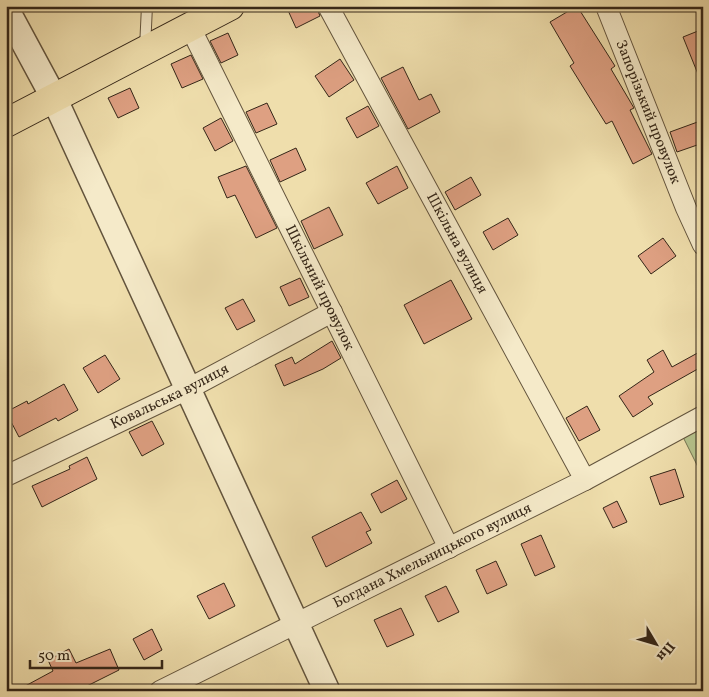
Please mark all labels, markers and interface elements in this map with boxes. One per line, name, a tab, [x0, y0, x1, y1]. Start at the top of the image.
street label: Запорізький провулок	[610, 37, 686, 187]
street label: Шкільна вулиця	[421, 189, 493, 298]
street label: Шкільний провулок	[279, 221, 360, 354]
street label: Ковальська вулиця	[107, 358, 233, 435]
street label: Богдана Хмельницького вулиця	[330, 498, 535, 614]
north arrow	[632, 620, 682, 670]
scale bar	[30, 637, 162, 669]
text: Пн	[651, 637, 679, 665]
text: 50 m	[38, 646, 70, 667]

